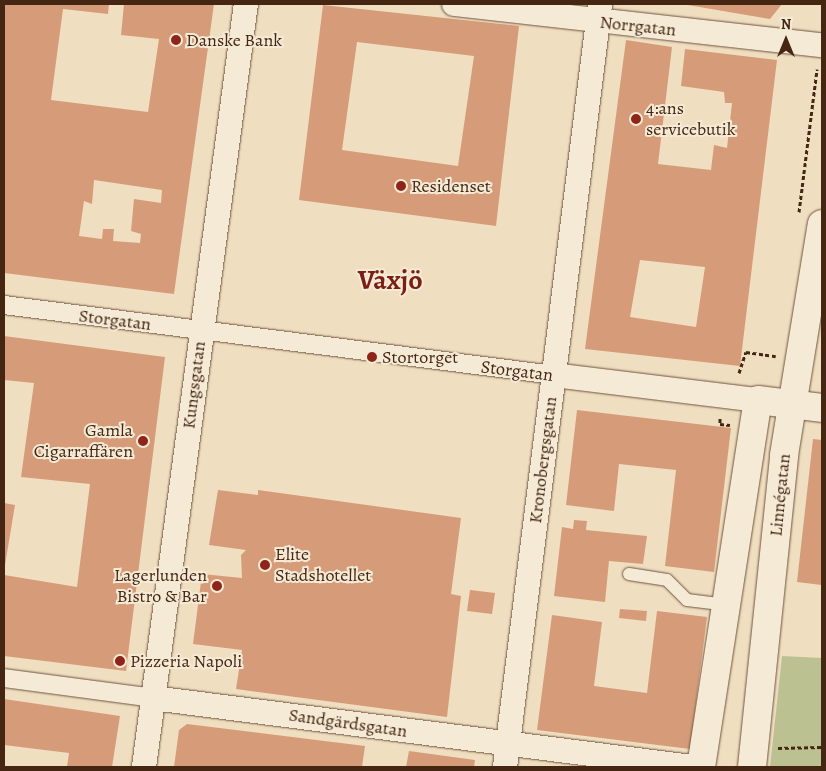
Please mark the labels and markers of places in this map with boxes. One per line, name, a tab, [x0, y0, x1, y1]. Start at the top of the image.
place label: Danske Bank	[186, 29, 282, 51]
marker: Danske Bank	[170, 34, 182, 46]
place label: 4:ans servicebutik	[646, 98, 736, 140]
marker: 4:ans servicebutik	[630, 113, 642, 125]
place label: Residenset	[411, 175, 491, 197]
marker: Residenset	[395, 180, 407, 192]
place label: Stortorget	[382, 346, 458, 368]
marker: Stortorget	[366, 351, 378, 363]
place label: Gamla Cigarraffären	[34, 420, 133, 462]
marker: Gamla Cigarraffären	[137, 435, 149, 447]
place label: Elite Stadshotellet	[275, 544, 371, 586]
marker: Elite Stadshotellet	[259, 559, 271, 571]
place label: Lagerlunden Bistro & Bar	[114, 565, 207, 608]
marker: Lagerlunden Bistro & Bar	[211, 580, 223, 592]
place label: Pizzeria Napoli	[130, 650, 242, 672]
marker: Pizzeria Napoli	[114, 655, 126, 667]

